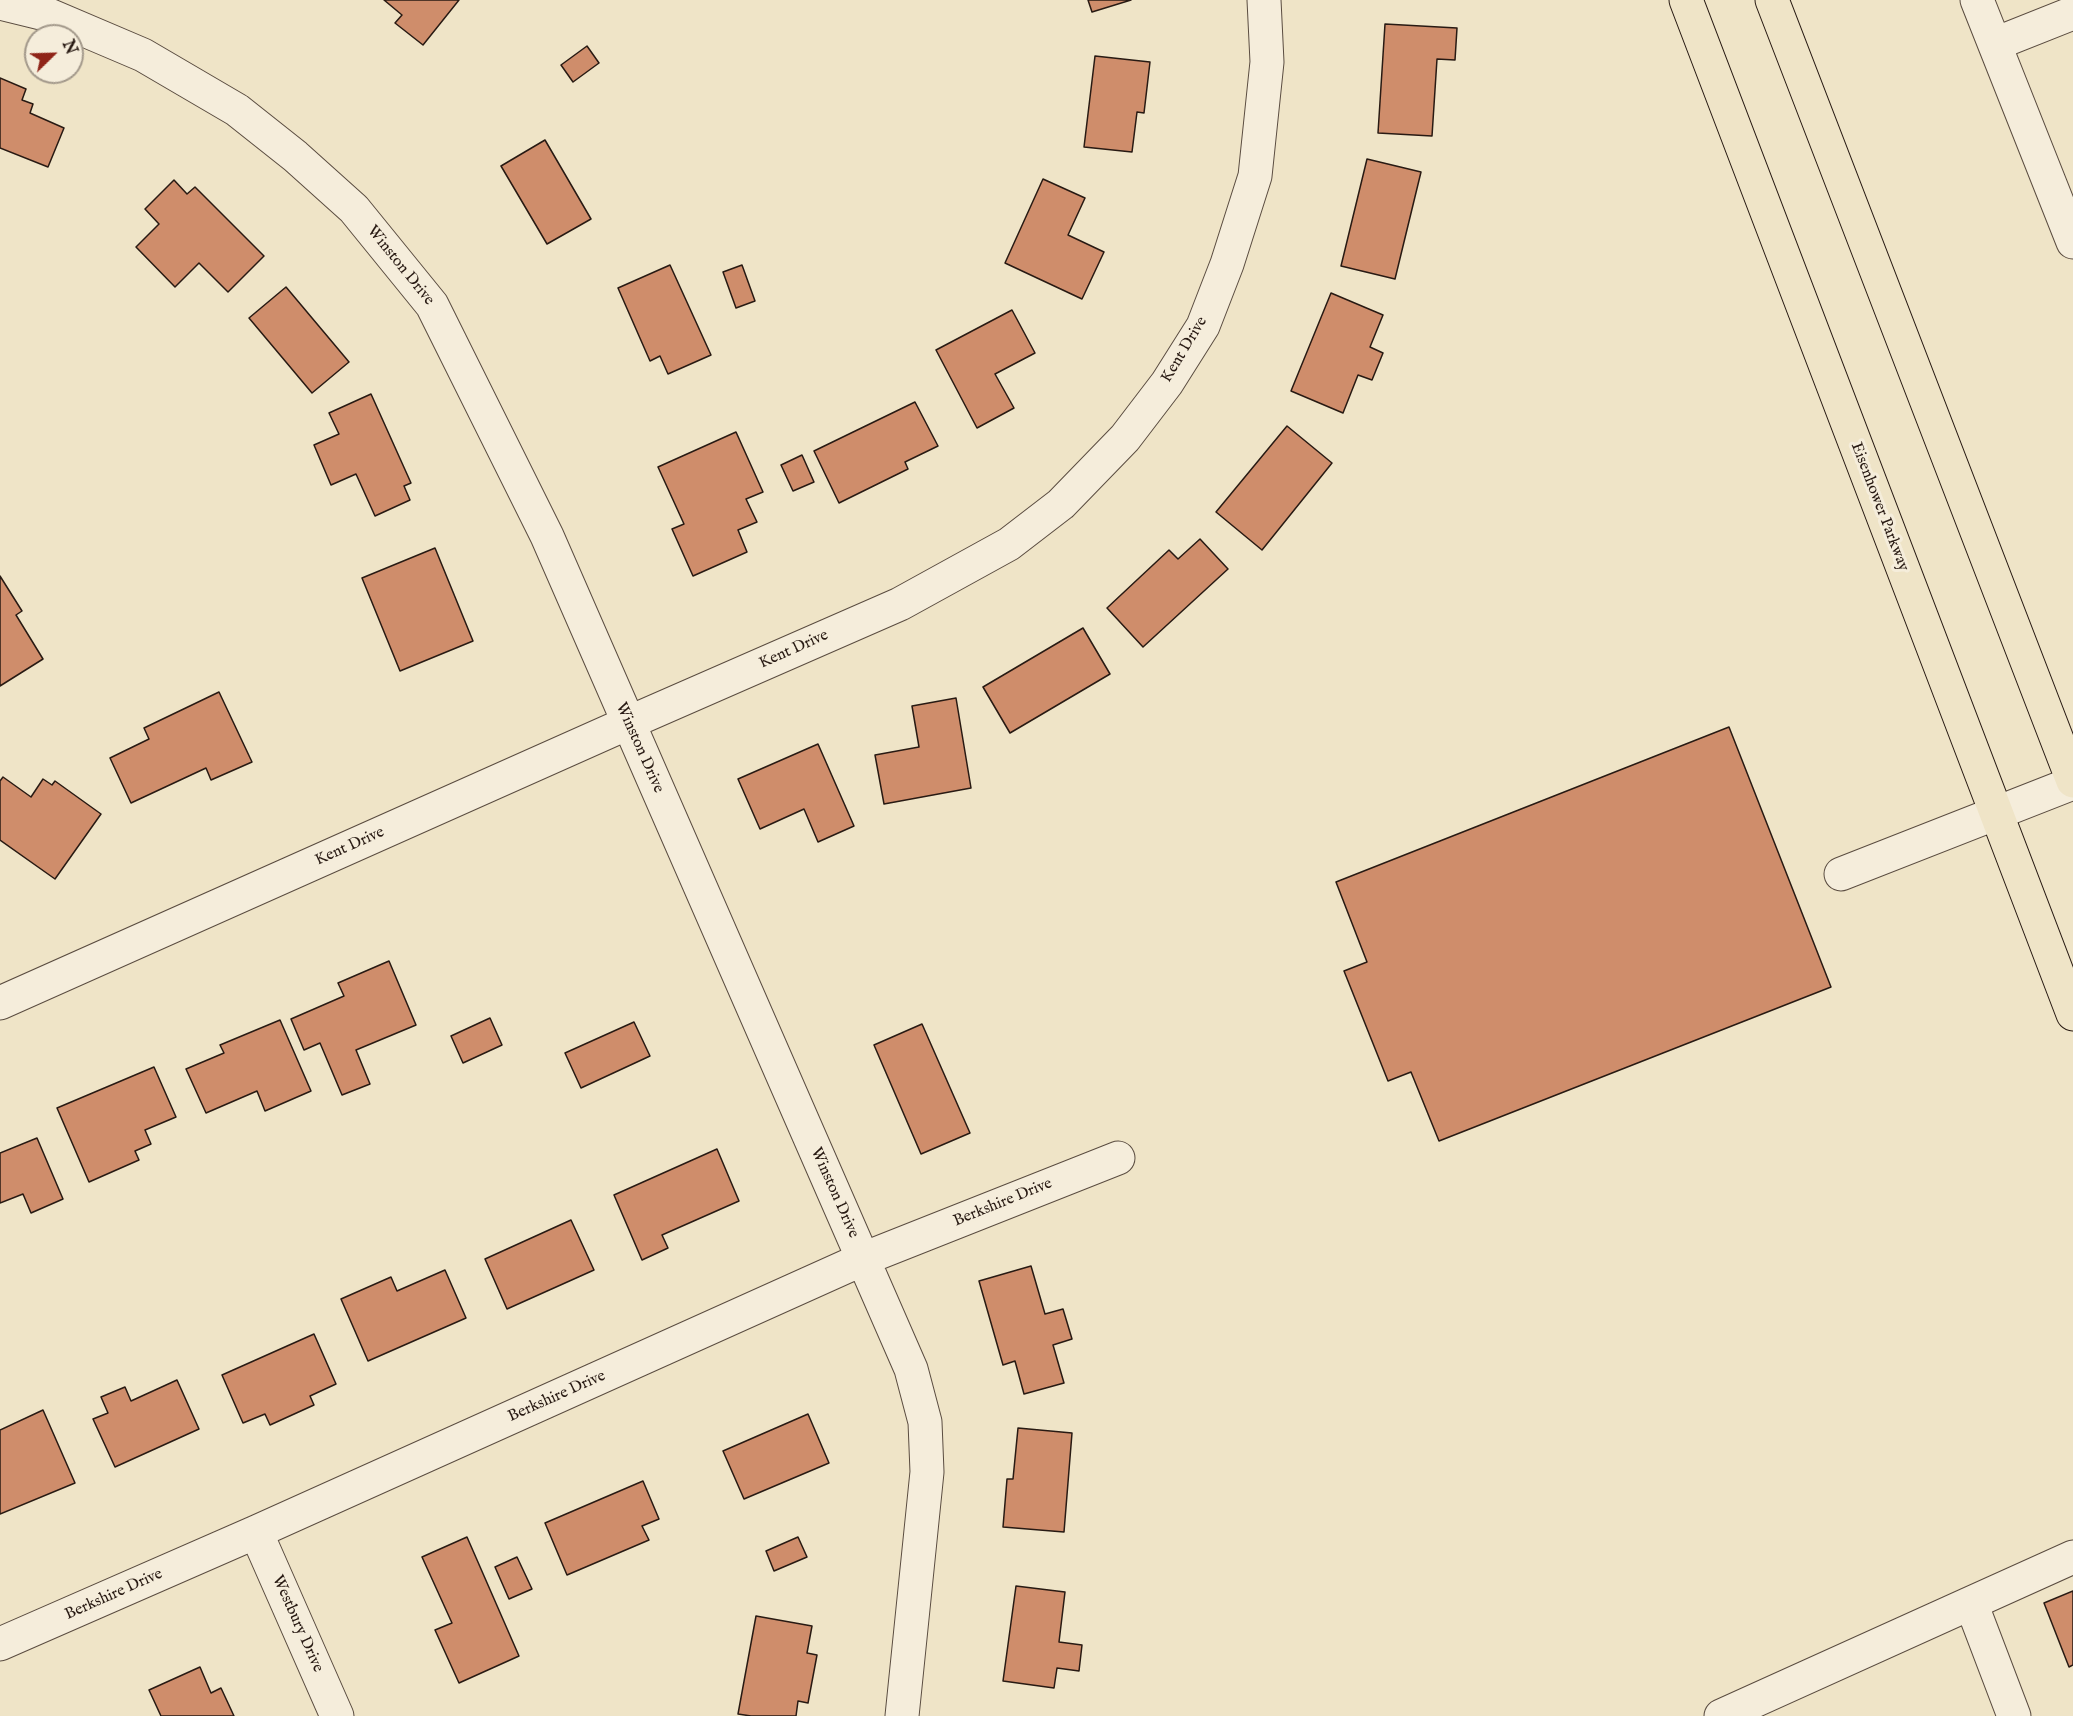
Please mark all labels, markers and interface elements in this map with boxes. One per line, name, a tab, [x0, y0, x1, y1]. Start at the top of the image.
north arrow	[24, 24, 84, 84]
text: N	[57, 37, 81, 58]
street label: Winston Drive	[362, 222, 438, 310]
street label: Kent Drive	[1158, 313, 1212, 387]
street label: Eisenhower Parkway	[1846, 440, 1912, 574]
street label: Kent Drive	[756, 626, 832, 674]
street label: Winston Drive	[611, 700, 667, 796]
street label: Kent Drive	[312, 823, 388, 871]
street label: Winston Drive	[806, 1145, 862, 1241]
street label: Berkshire Drive	[951, 1174, 1055, 1232]
street label: Berkshire Drive	[505, 1367, 609, 1427]
street label: Berkshire Drive	[62, 1565, 166, 1625]
street label: Westbury Drive	[267, 1573, 327, 1675]

